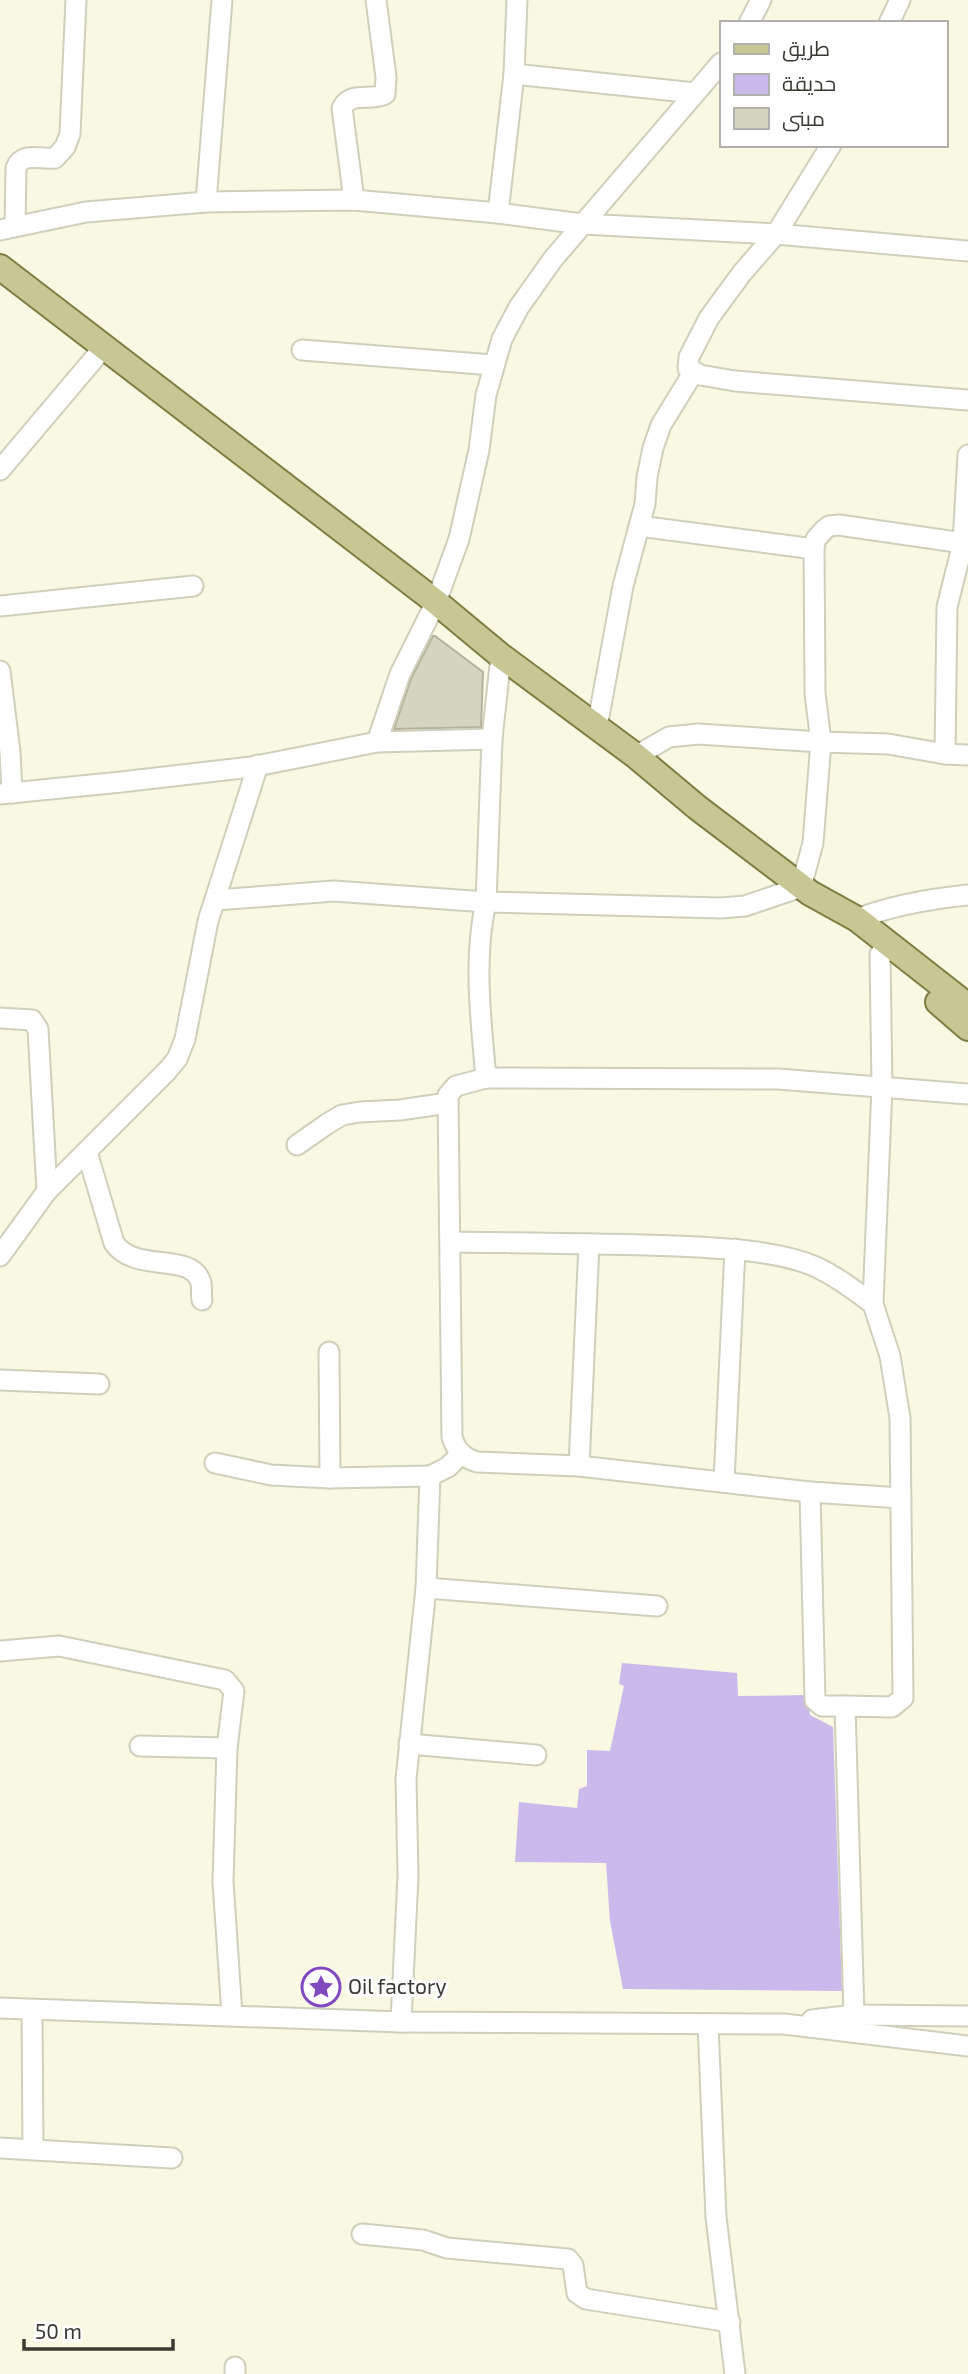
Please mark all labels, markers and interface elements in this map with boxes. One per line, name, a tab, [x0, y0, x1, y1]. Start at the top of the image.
legend	[720, 21, 947, 147]
text: طريق	[782, 35, 830, 62]
text: حديقة	[782, 70, 836, 95]
text: مبنى	[782, 105, 825, 132]
place icon: Oil factory	[300, 1966, 342, 2008]
place label: Oil factory	[348, 1973, 447, 1998]
scale bar	[24, 2308, 173, 2352]
text: 50 m	[35, 2318, 82, 2343]

